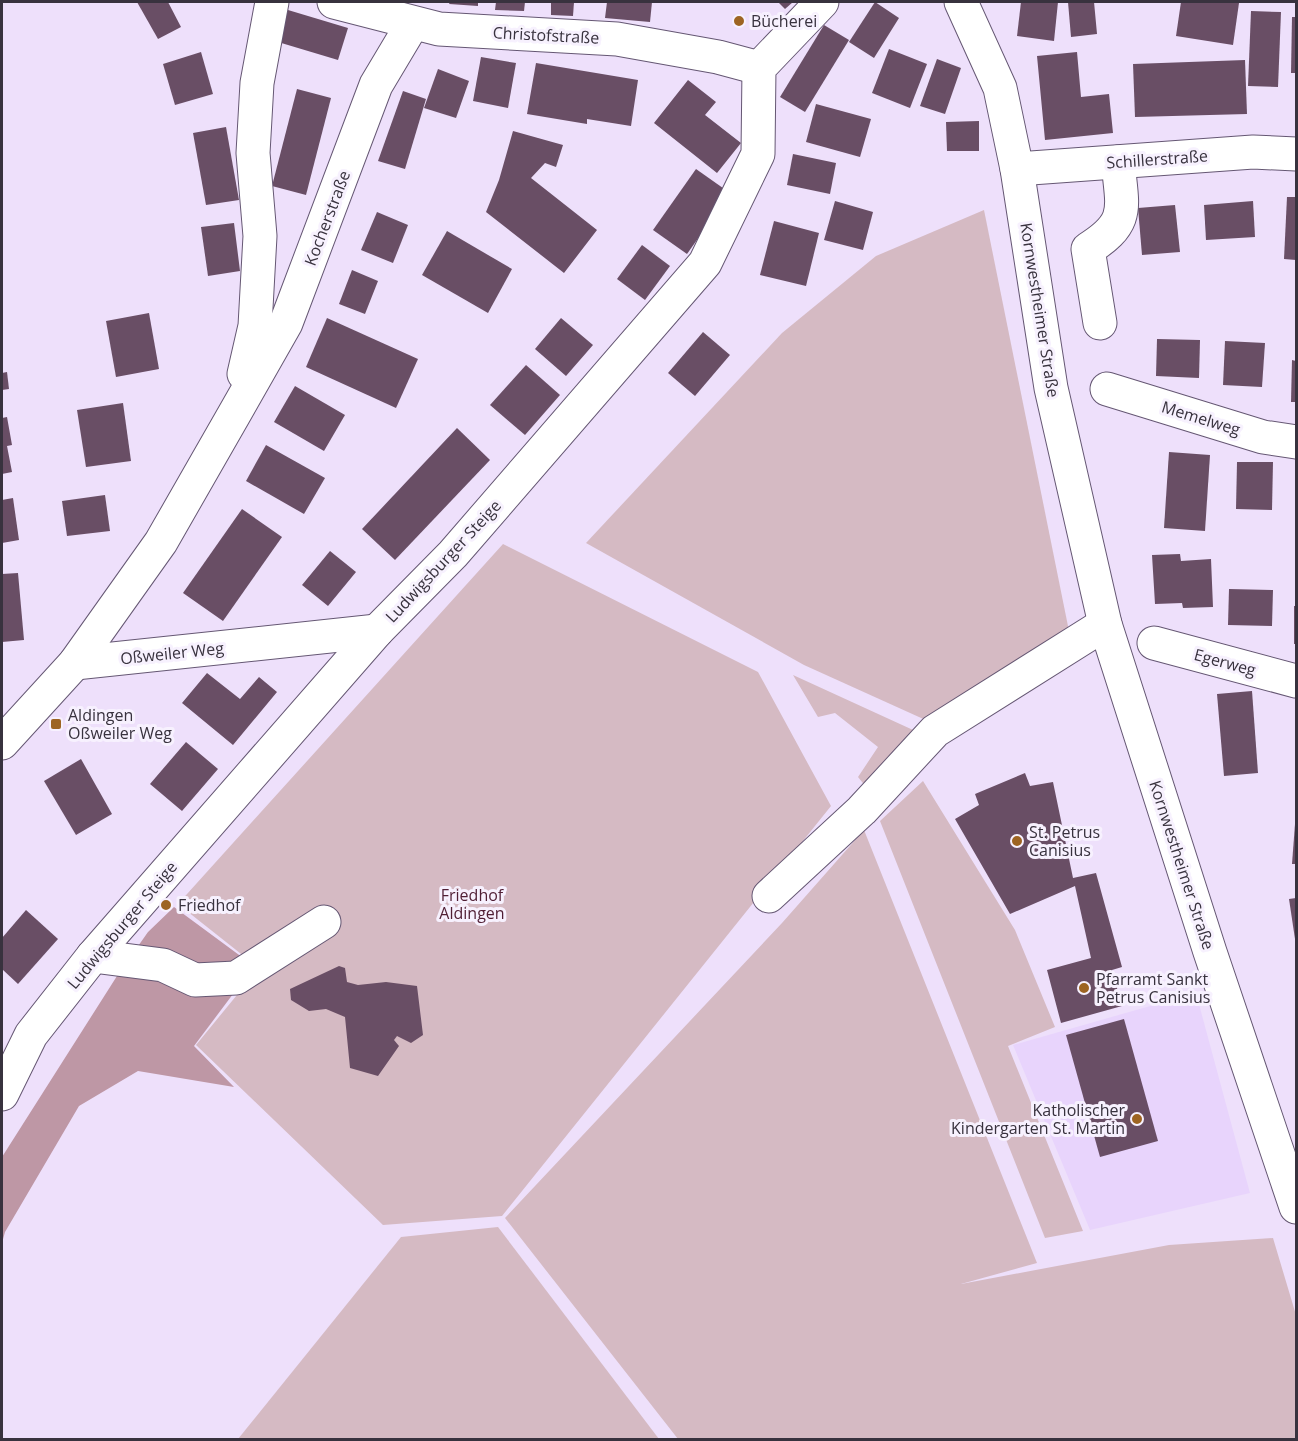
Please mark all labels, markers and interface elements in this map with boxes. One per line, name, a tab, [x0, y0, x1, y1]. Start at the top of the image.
place label: Bücherei	[751, 10, 817, 32]
marker: Bücherei	[732, 14, 746, 28]
street label: Christofstraße	[492, 21, 600, 49]
street label: Schillerstraße	[1106, 144, 1208, 174]
street label: Kocherstraße	[299, 167, 355, 269]
street label: Kornwestheimer Straße	[1015, 221, 1065, 399]
street label: Memelweg	[1159, 396, 1243, 440]
street label: Ludwigsburger Steige	[380, 495, 506, 627]
street label: Oßweiler Weg	[119, 637, 225, 669]
street label: Egerweg	[1192, 643, 1259, 681]
place label: Aldingen Oßweiler Weg	[68, 704, 172, 744]
marker: Aldingen Oßweiler Weg	[49, 717, 63, 731]
street label: Kornwestheimer Straße	[1144, 778, 1220, 952]
place label: St. Petrus Canisius	[1029, 821, 1100, 861]
marker: St. Petrus Canisius	[1010, 834, 1024, 848]
street label: Ludwigsburger Steige	[62, 856, 182, 994]
park label: Friedhof Aldingen	[439, 884, 505, 924]
place label: Friedhof	[178, 894, 242, 916]
marker: Friedhof	[159, 898, 173, 912]
place label: Pfarramt Sankt Petrus Canisius	[1096, 968, 1210, 1008]
marker: Pfarramt Sankt Petrus Canisius	[1077, 981, 1091, 995]
place label: Katholischer Kindergarten St. Martin	[951, 1099, 1125, 1139]
marker: Katholischer Kindergarten St. Martin	[1130, 1112, 1144, 1126]

